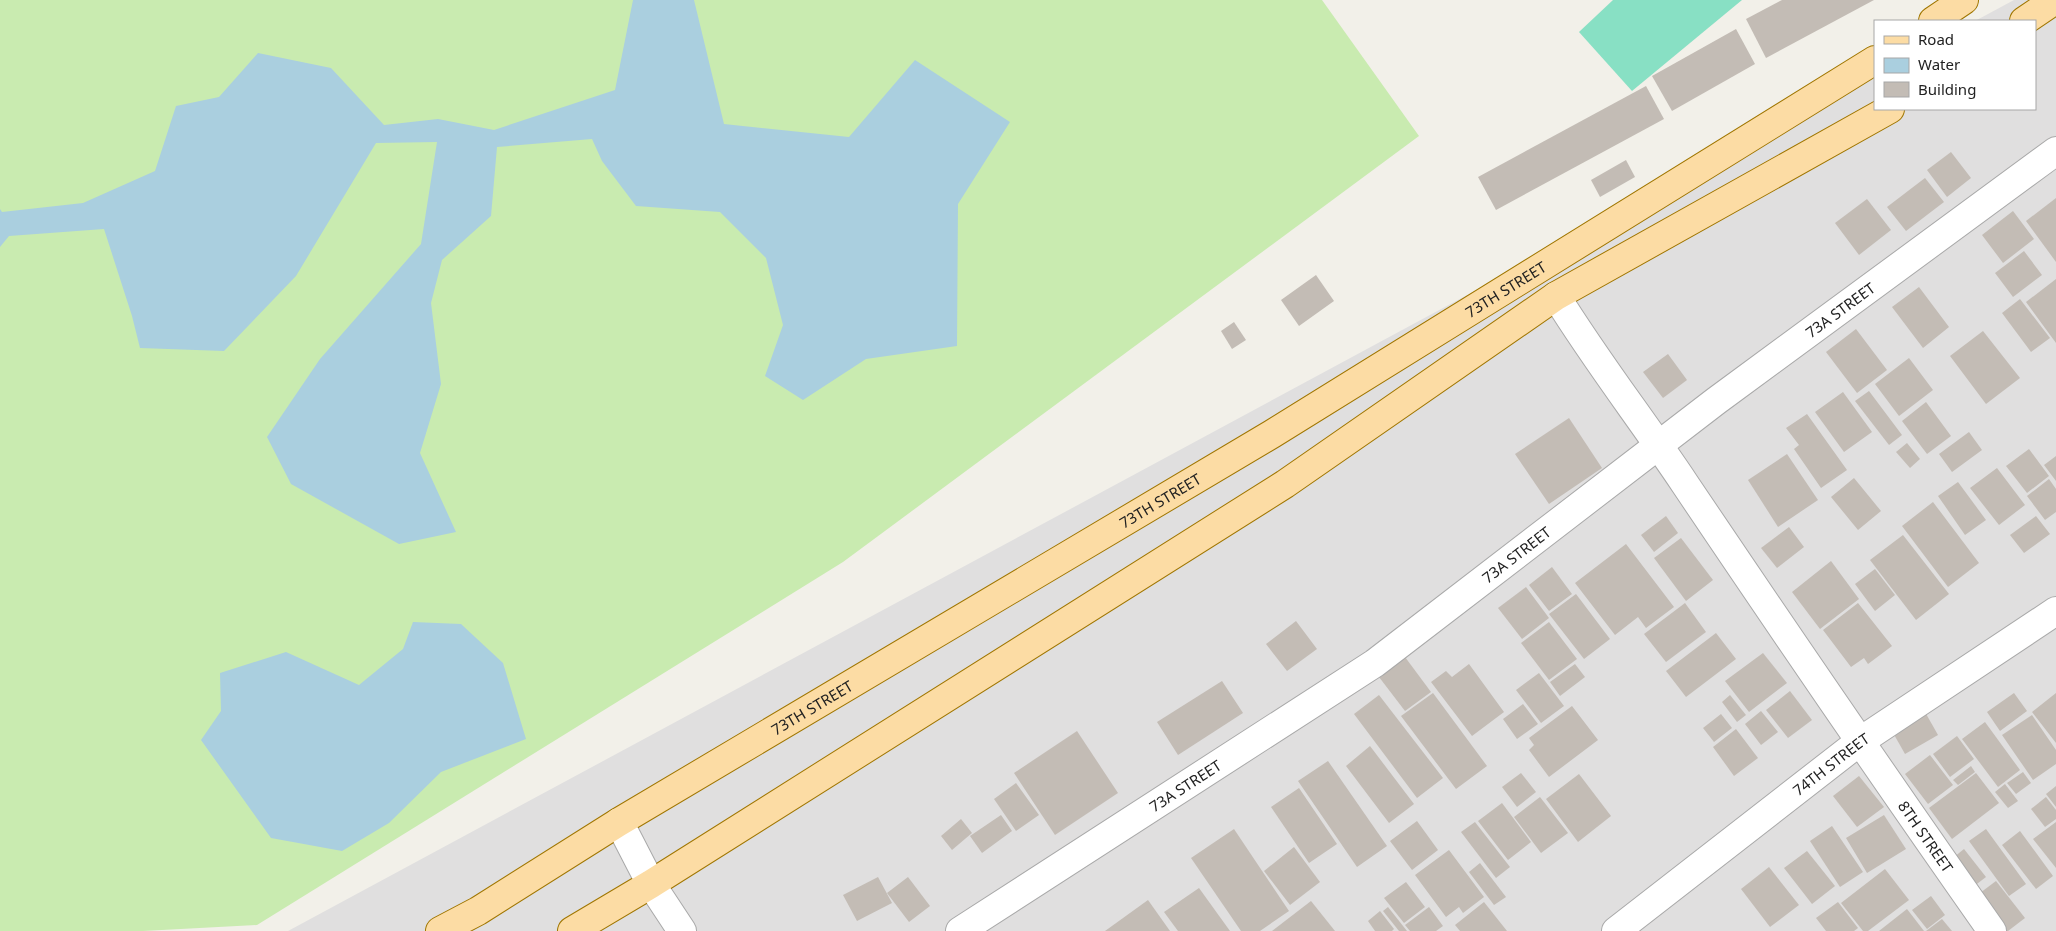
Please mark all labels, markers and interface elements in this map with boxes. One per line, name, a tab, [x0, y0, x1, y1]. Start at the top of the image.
legend	[1874, 20, 2036, 110]
text: Road	[1918, 29, 1954, 49]
text: Water	[1918, 54, 1960, 74]
text: Building	[1918, 79, 1976, 99]
street label: 73TH STREET	[1461, 256, 1550, 322]
street label: 73A STREET	[1801, 277, 1879, 342]
street label: 73TH STREET	[1116, 468, 1205, 533]
street label: 73A STREET	[1478, 521, 1555, 587]
street label: 73TH STREET	[767, 675, 857, 739]
street label: 74TH STREET	[1788, 728, 1873, 800]
street label: 73A STREET	[1145, 755, 1225, 816]
street label: 8TH STREET	[1894, 797, 1958, 877]

